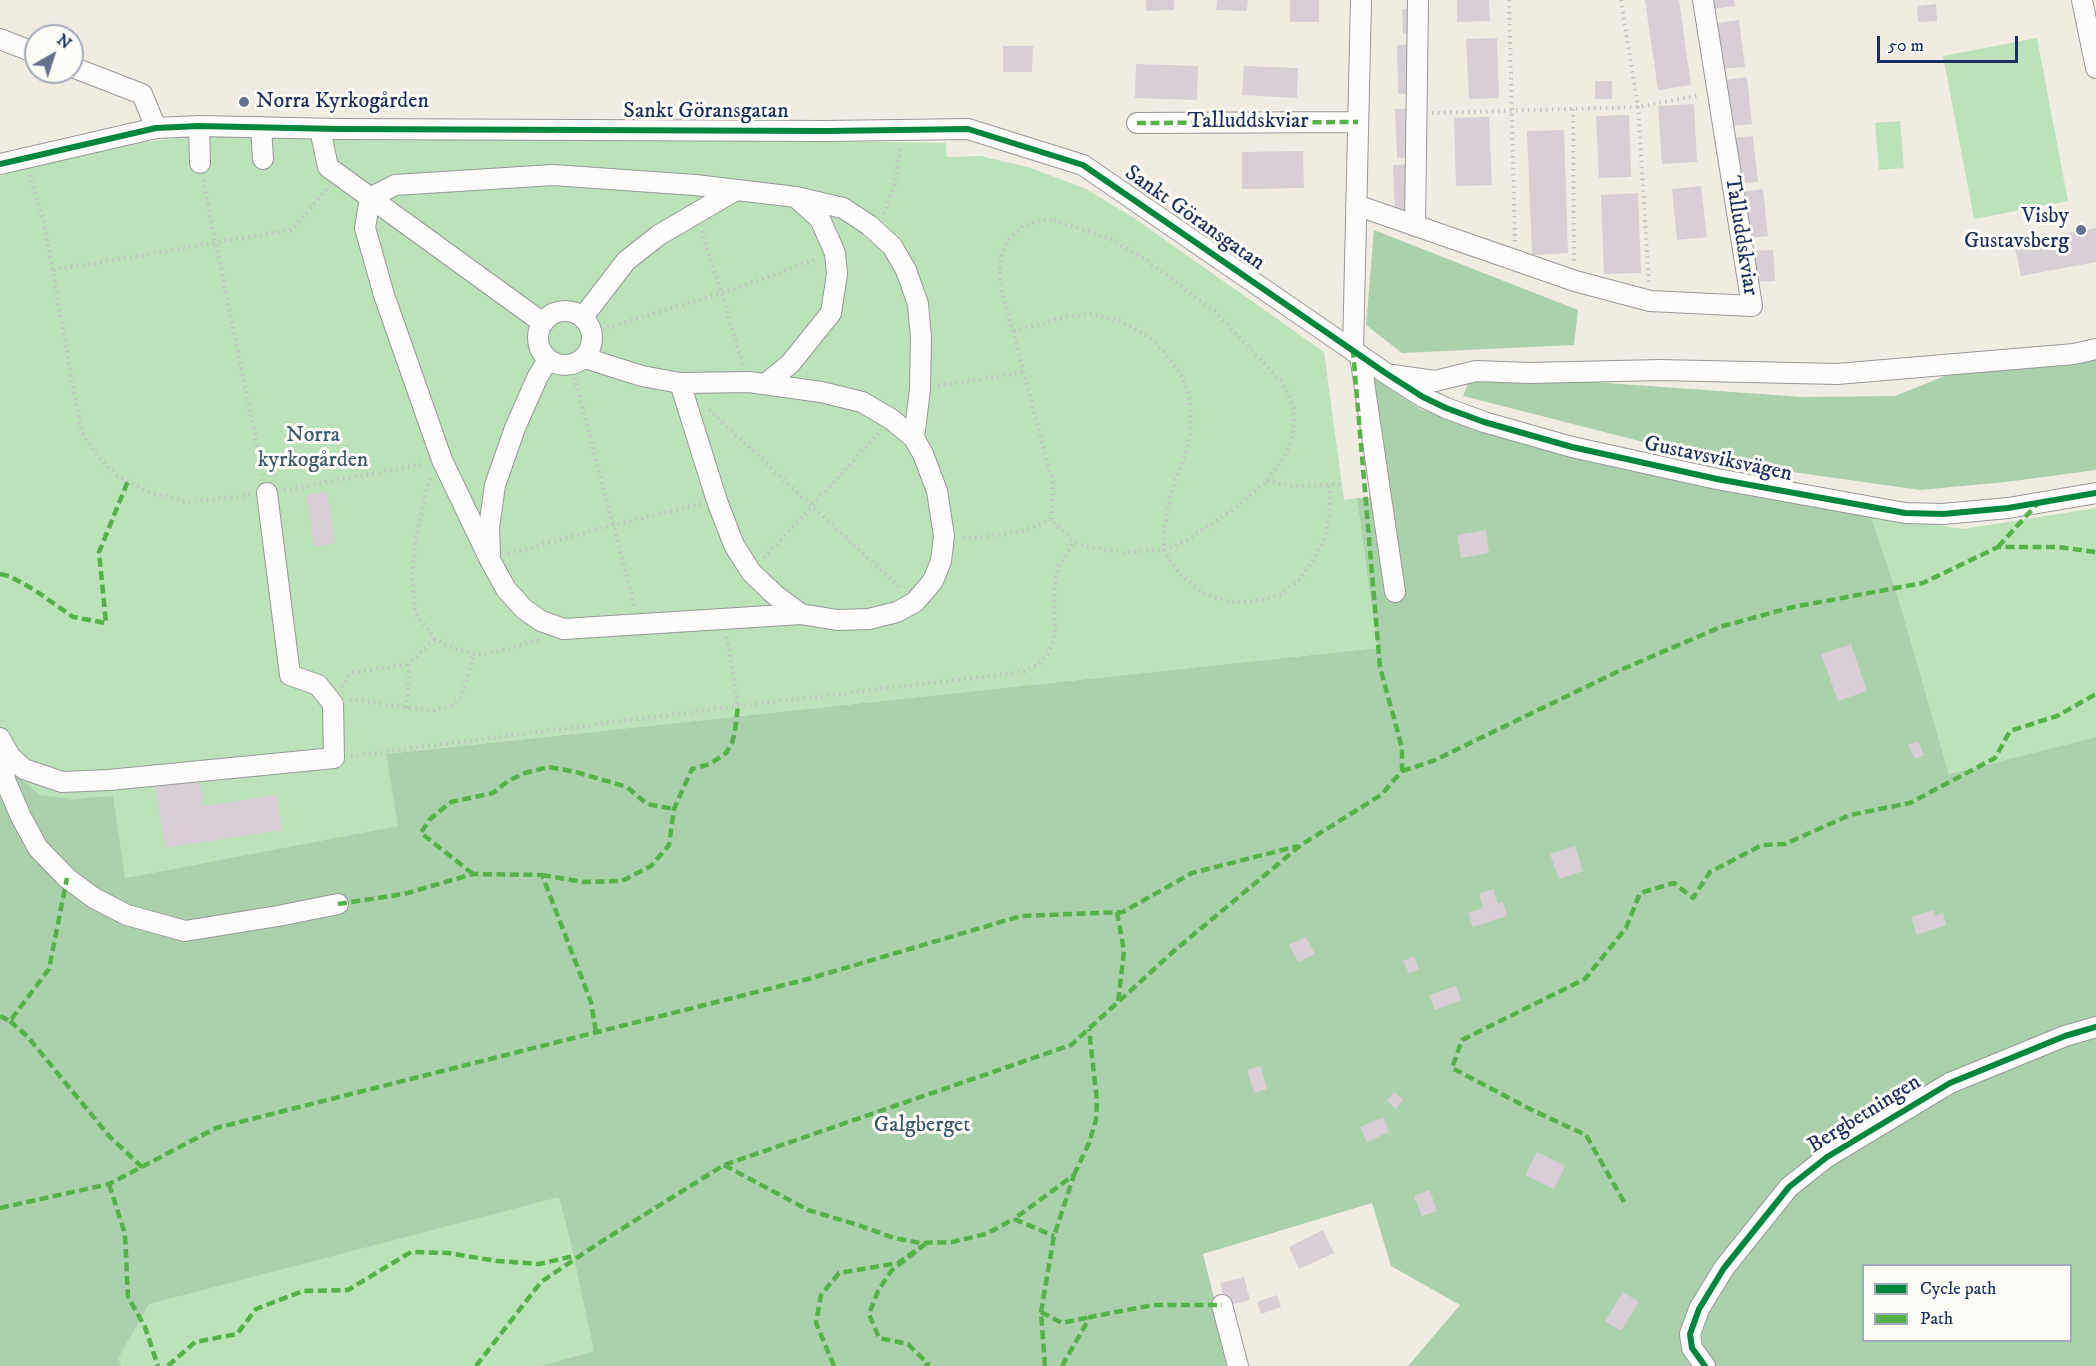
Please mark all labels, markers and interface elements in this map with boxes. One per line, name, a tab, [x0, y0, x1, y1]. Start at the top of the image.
north arrow	[24, 24, 84, 84]
scale bar	[1880, 24, 2021, 62]
text: N	[53, 30, 75, 53]
text: 50 m	[1888, 35, 1924, 57]
place label: Norra Kyrkogården	[256, 89, 429, 115]
marker: Norra Kyrkogården	[237, 95, 251, 109]
street label: Sankt Göransgatan	[623, 99, 789, 125]
street label: Talluddskviar	[1188, 109, 1308, 135]
street label: Sankt Göransgatan	[1119, 161, 1269, 277]
street label: Talluddskviar	[1718, 174, 1762, 298]
place label: Visby Gustavsberg	[1964, 204, 2069, 255]
marker: Visby Gustavsberg	[2074, 223, 2088, 237]
park label: Norra kyrkogården	[258, 423, 368, 475]
street label: Gustavsviksvägen	[1642, 431, 1794, 489]
street label: Bergbetningen	[1804, 1070, 1926, 1160]
park label: Galgberget	[874, 1113, 970, 1139]
legend	[1862, 1264, 2072, 1342]
text: Cycle path	[1920, 1278, 1997, 1300]
text: Path	[1920, 1308, 1953, 1330]

